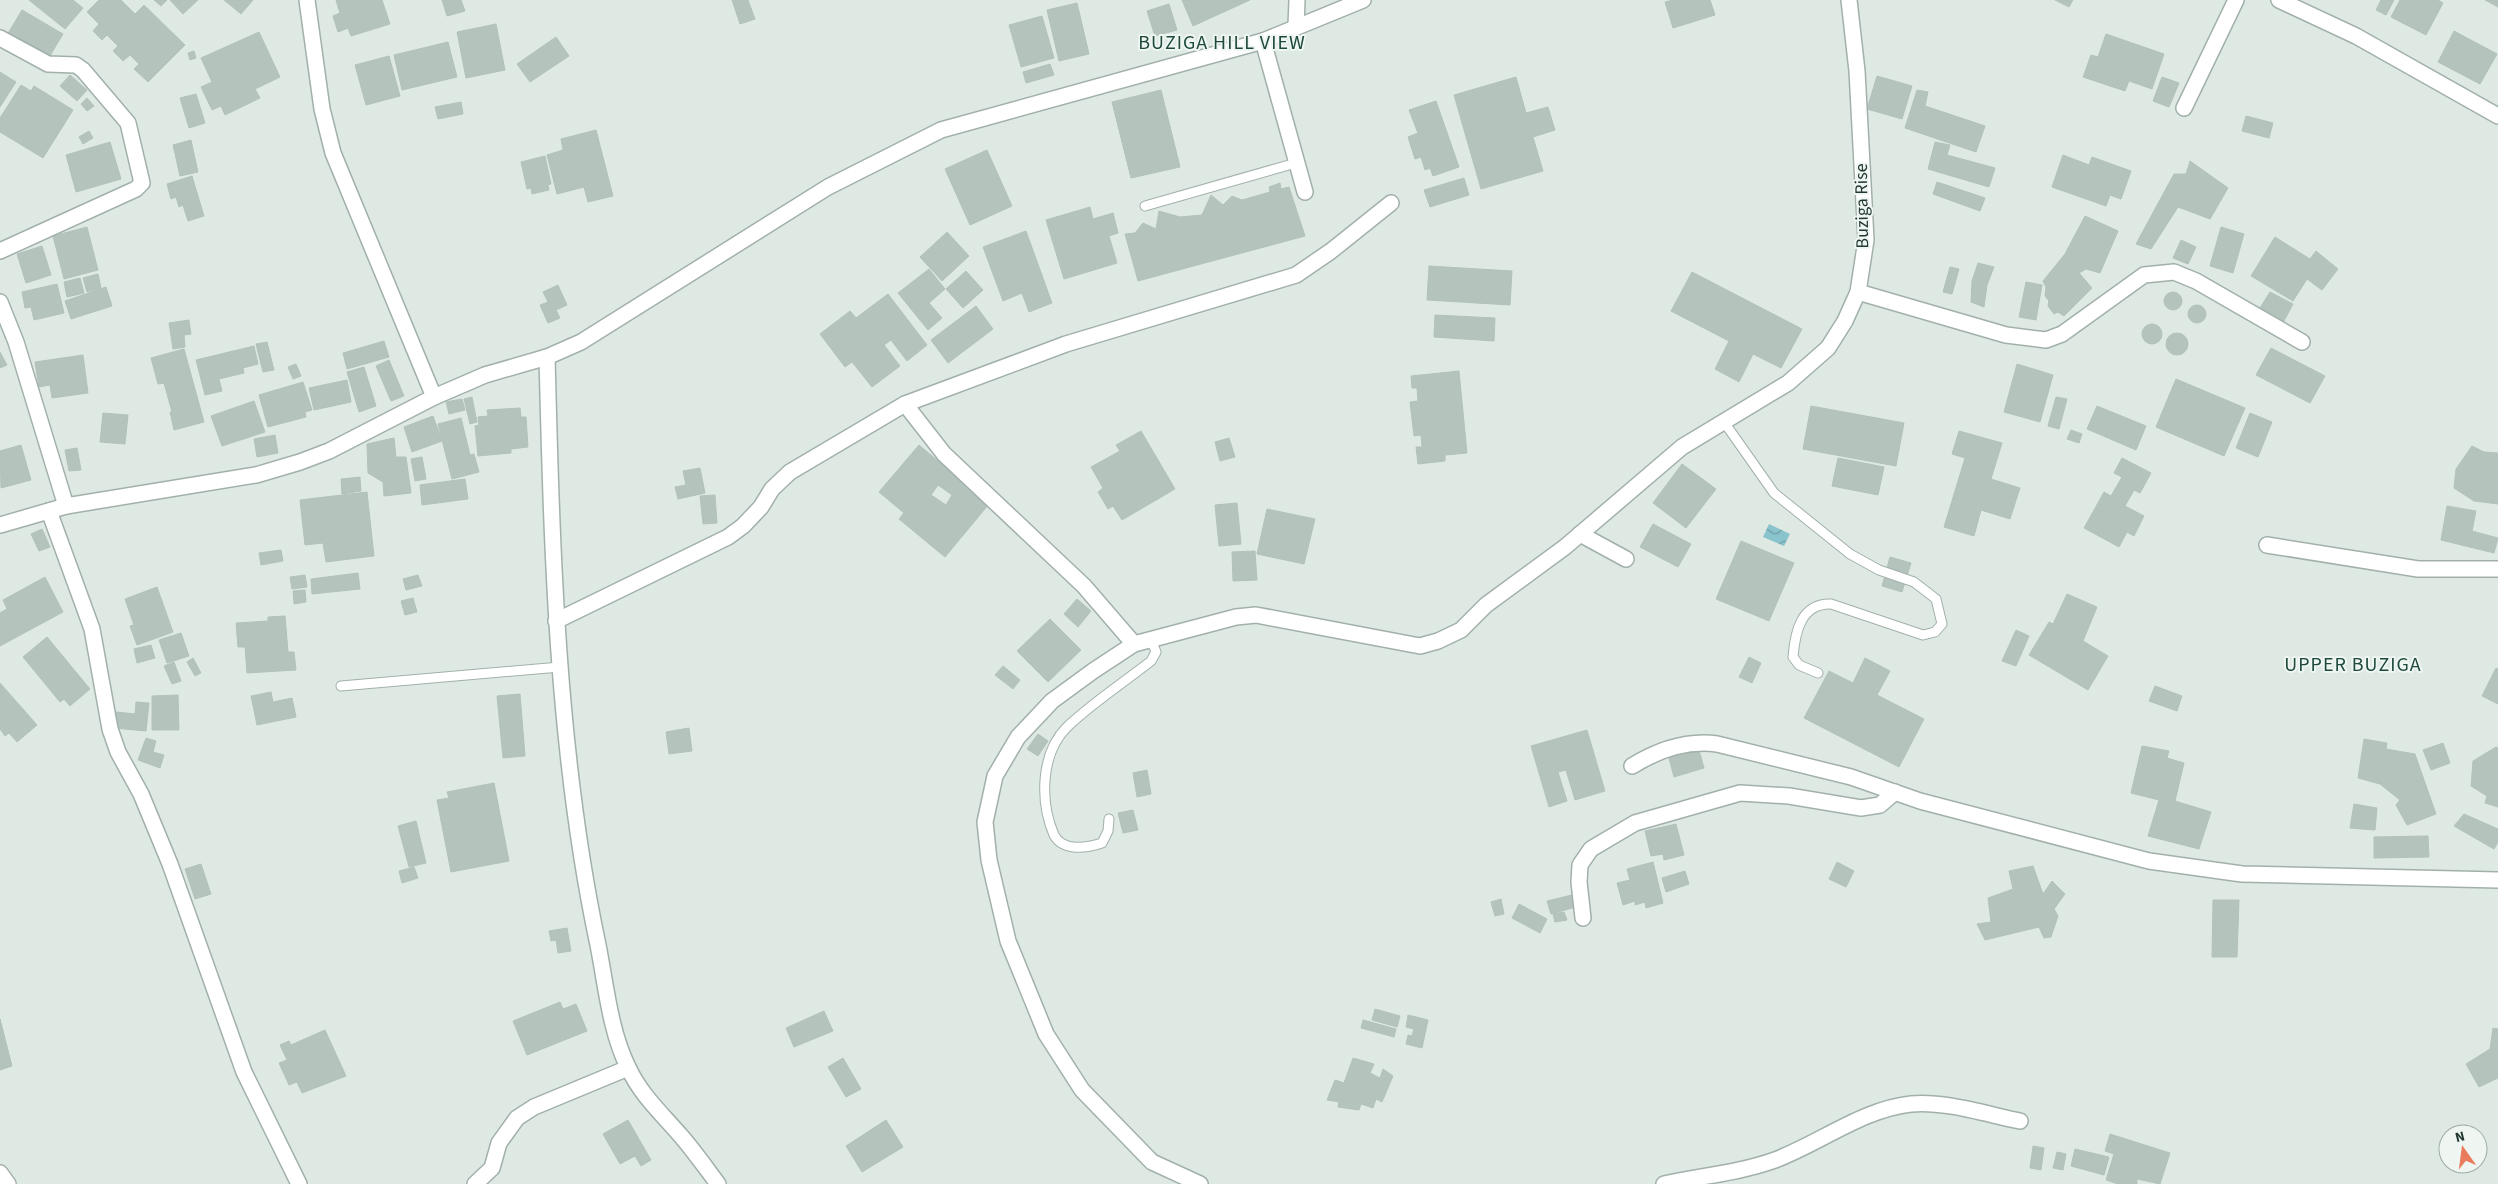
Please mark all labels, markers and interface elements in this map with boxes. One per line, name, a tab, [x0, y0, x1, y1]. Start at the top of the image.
district label: BUZIGA HILL VIEW	[1138, 29, 1306, 57]
street label: Buziga Rise	[1849, 163, 1875, 249]
district label: UPPER BUZIGA	[2284, 651, 2422, 679]
north arrow	[2438, 1124, 2488, 1174]
text: N	[2453, 1127, 2467, 1148]

